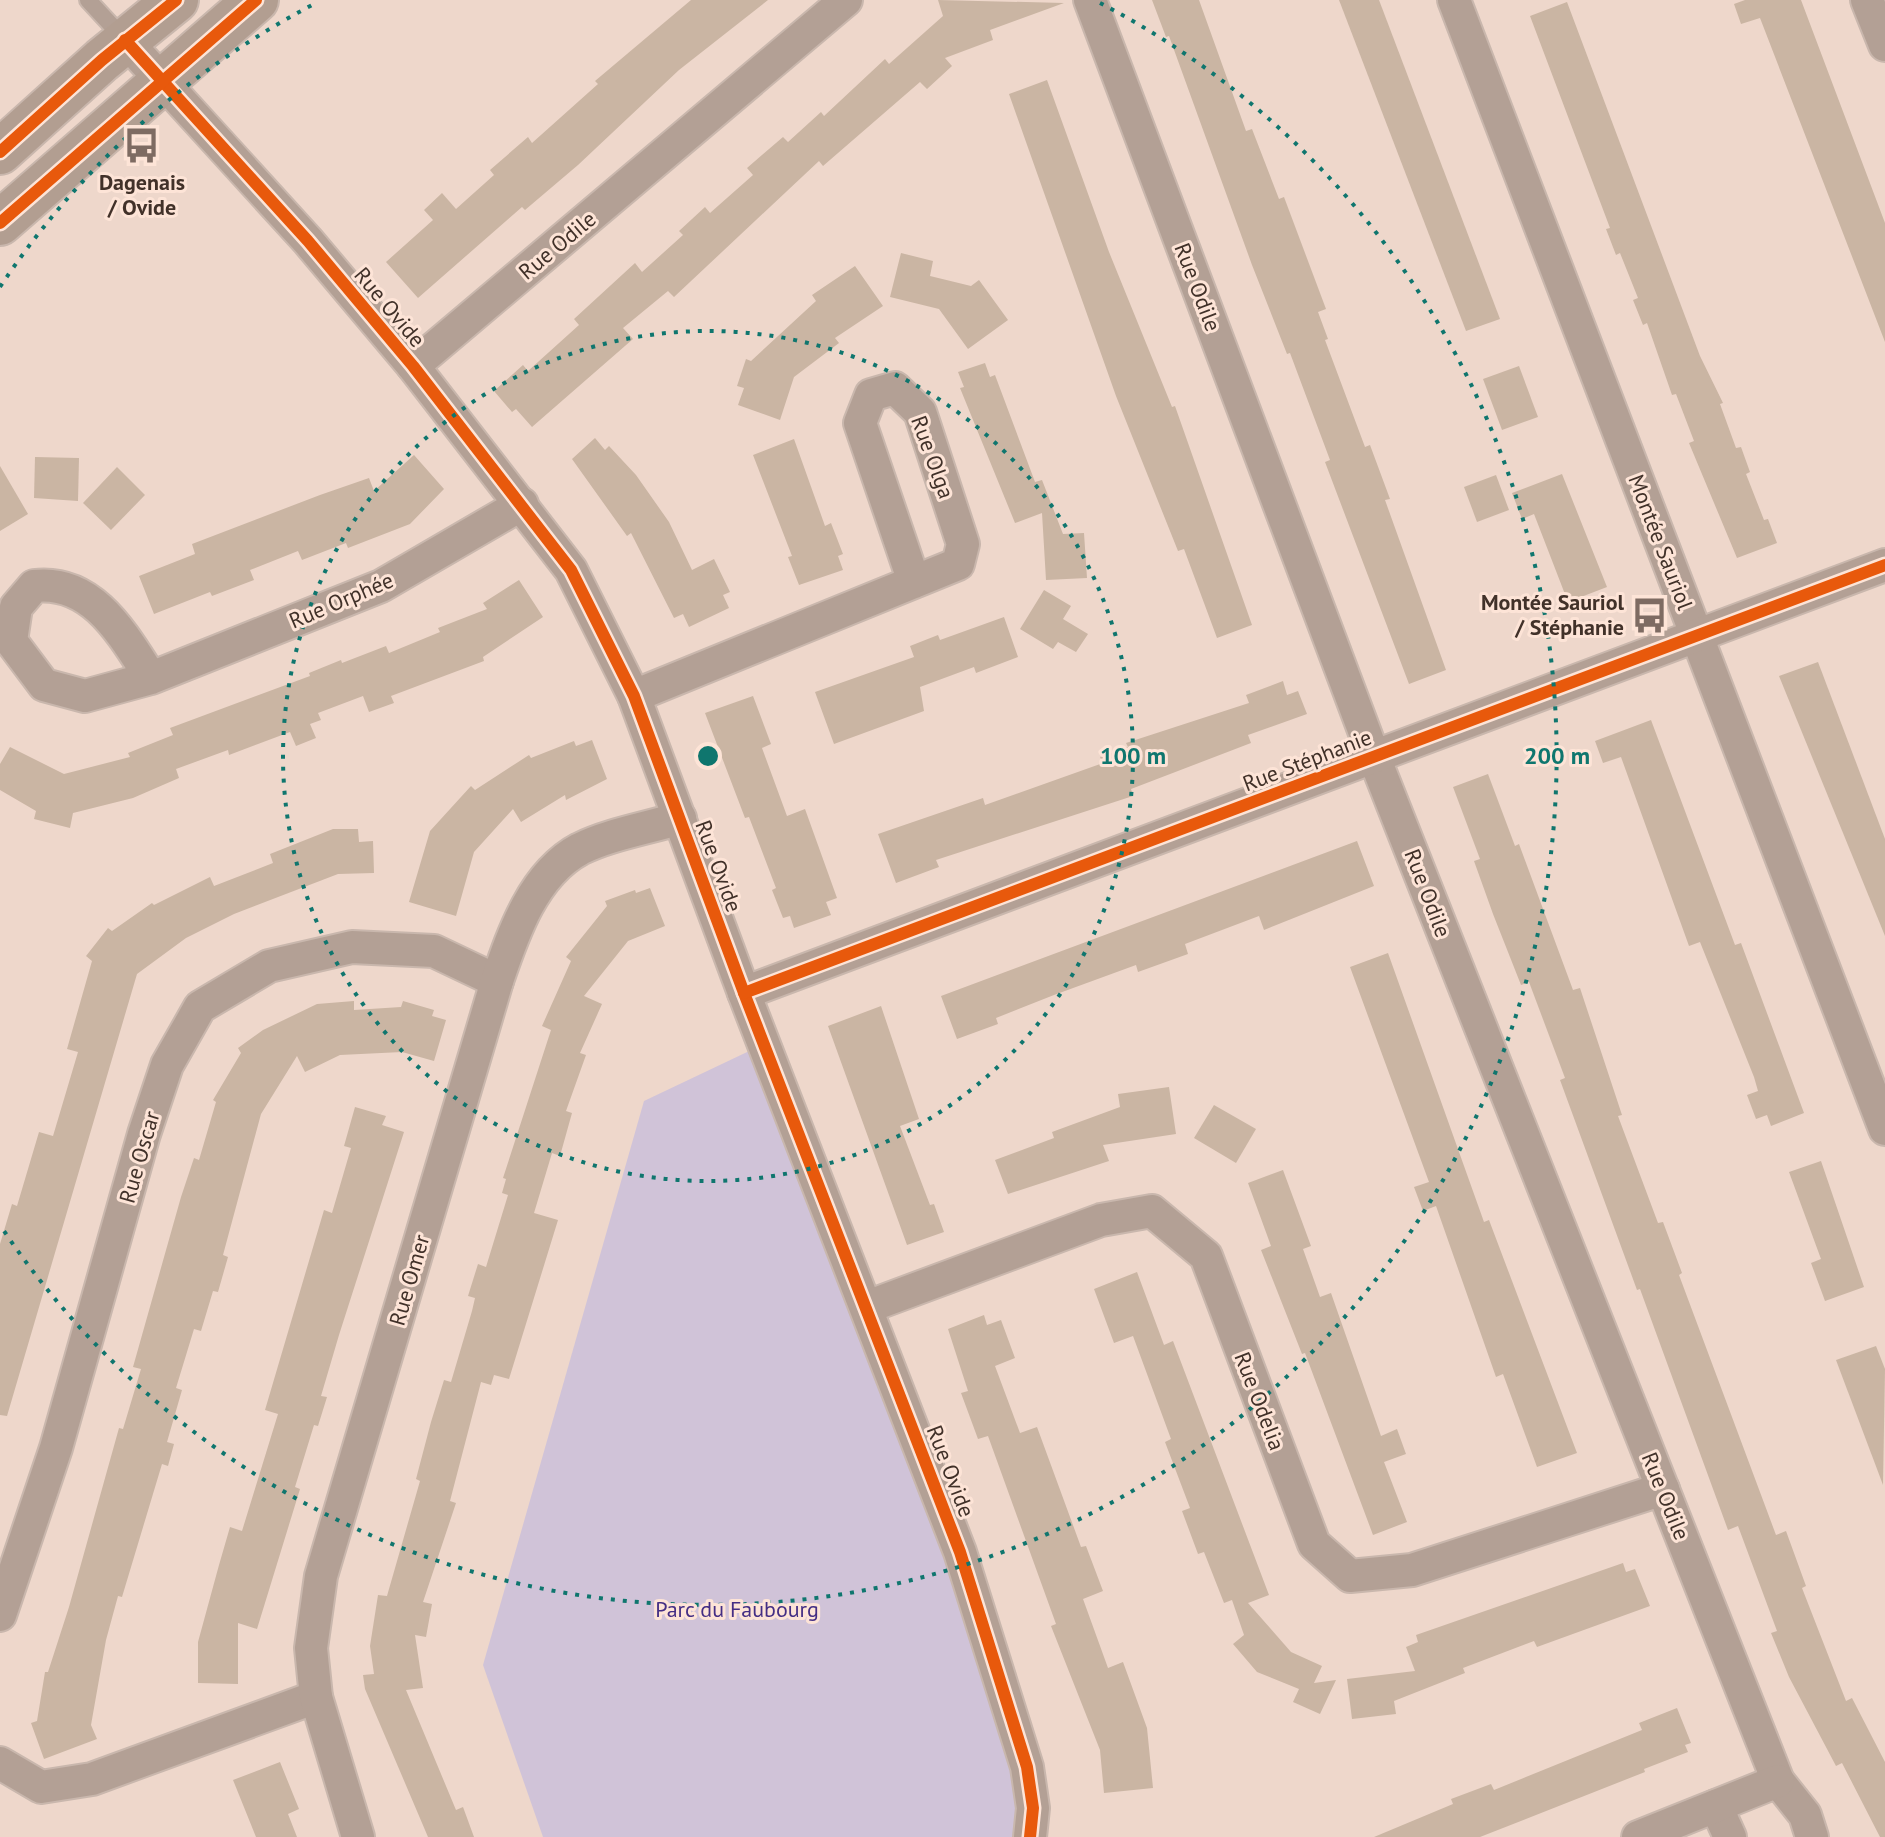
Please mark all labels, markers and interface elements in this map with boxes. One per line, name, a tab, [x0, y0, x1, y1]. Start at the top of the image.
bus stop icon: Dagenais / Ovide	[123, 127, 161, 165]
place label: Dagenais / Ovide	[99, 168, 185, 221]
street label: Rue Odile	[513, 205, 601, 285]
street label: Rue Odile	[1168, 239, 1228, 335]
street label: Rue Ovide	[348, 261, 432, 353]
street label: Rue Olga	[905, 412, 961, 502]
street label: Montée Sauriol	[1622, 470, 1700, 614]
street label: Rue Orphée	[285, 566, 397, 634]
place label: Montée Sauriol / Stéphanie	[1481, 588, 1625, 641]
bus stop icon: Montée Sauriol / Stéphanie	[1631, 596, 1669, 634]
street label: Rue Stéphanie	[1239, 723, 1375, 797]
text: 100 m	[1100, 740, 1166, 771]
text: 200 m	[1524, 740, 1590, 771]
centre of rings	[694, 742, 722, 770]
street label: Rue Ovide	[689, 816, 749, 916]
street label: Rue Odile	[1398, 845, 1458, 941]
street label: Rue Oscar	[113, 1107, 166, 1206]
street label: Rue Omer	[383, 1231, 435, 1329]
street label: Rue Odelia	[1228, 1348, 1292, 1454]
street label: Rue Ovide	[921, 1421, 981, 1521]
street label: Rue Odile	[1636, 1448, 1696, 1544]
park label: Parc du Faubourg	[655, 1595, 819, 1623]

